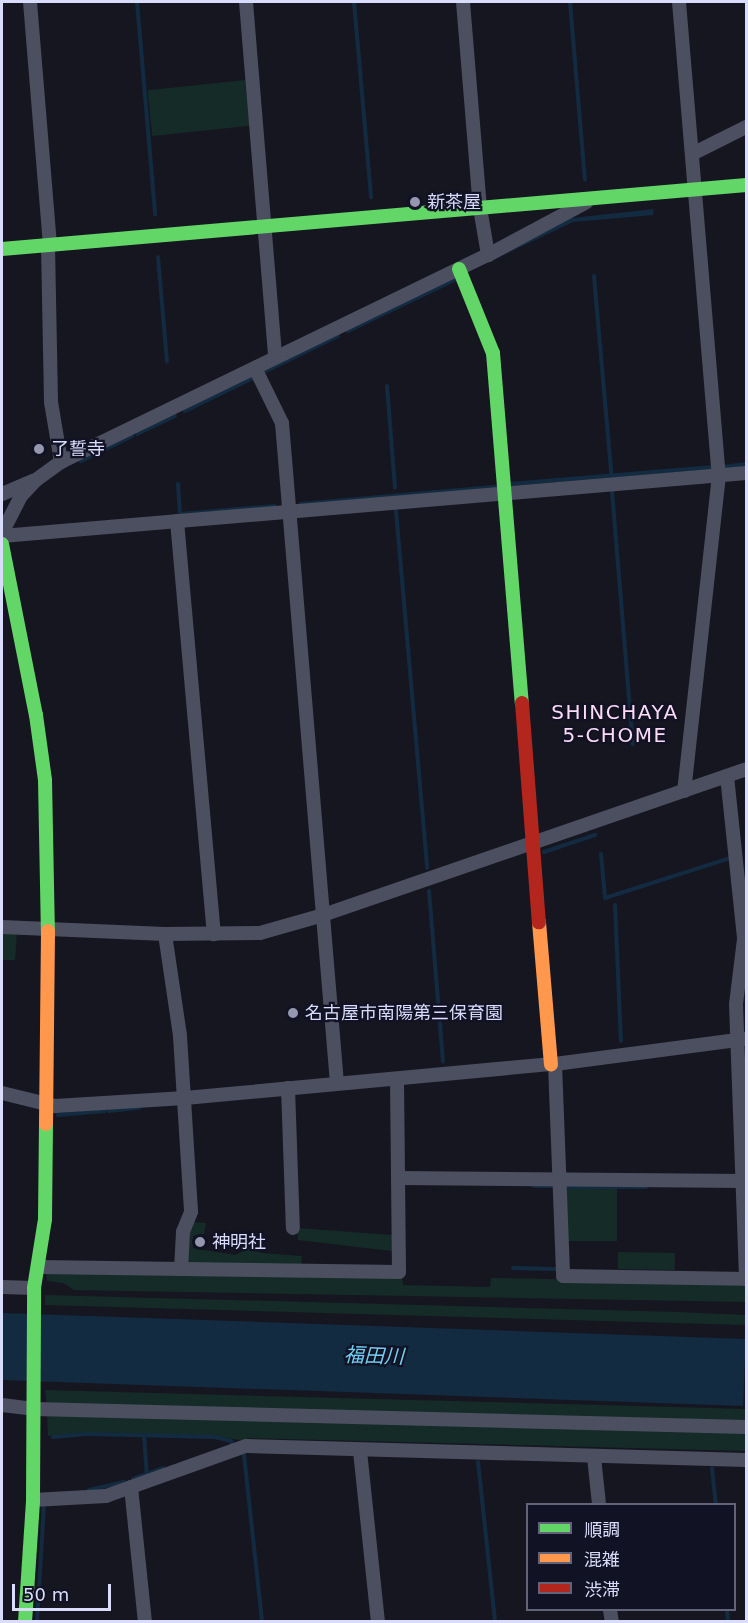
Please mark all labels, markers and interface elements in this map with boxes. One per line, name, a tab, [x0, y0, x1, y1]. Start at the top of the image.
place label: 新茶屋	[427, 191, 481, 213]
marker: 新茶屋	[408, 195, 422, 209]
place label: 了誓寺	[51, 438, 105, 460]
marker: 了誓寺	[32, 442, 46, 456]
district label: SHINCHAYA 5-CHOME	[551, 700, 679, 747]
place label: 名古屋市南陽第三保育園	[305, 1002, 503, 1024]
marker: 名古屋市南陽第三保育園	[286, 1006, 300, 1020]
place label: 神明社	[212, 1231, 266, 1253]
marker: 神明社	[193, 1235, 207, 1249]
water label: 福田川	[344, 1343, 404, 1369]
legend	[526, 1503, 736, 1611]
text: 順調	[584, 1519, 620, 1540]
text: 混雑	[584, 1549, 620, 1570]
scale bar	[15, 1572, 114, 1610]
text: 渋滞	[584, 1579, 620, 1600]
text: 50 m	[23, 1584, 69, 1605]

